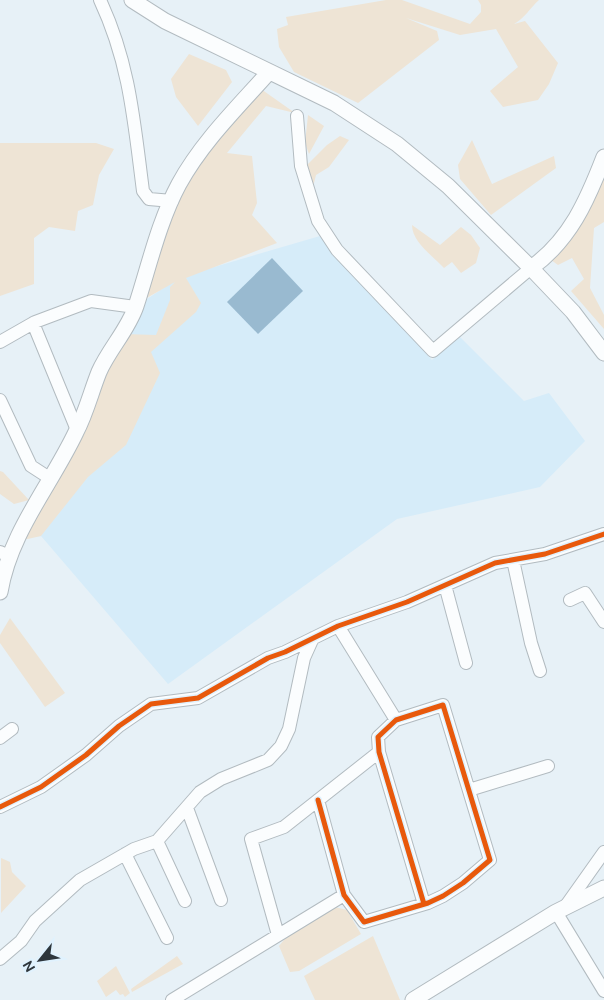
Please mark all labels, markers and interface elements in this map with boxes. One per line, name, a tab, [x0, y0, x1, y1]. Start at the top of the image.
north arrow	[15, 935, 65, 985]
text: N	[19, 958, 38, 975]

